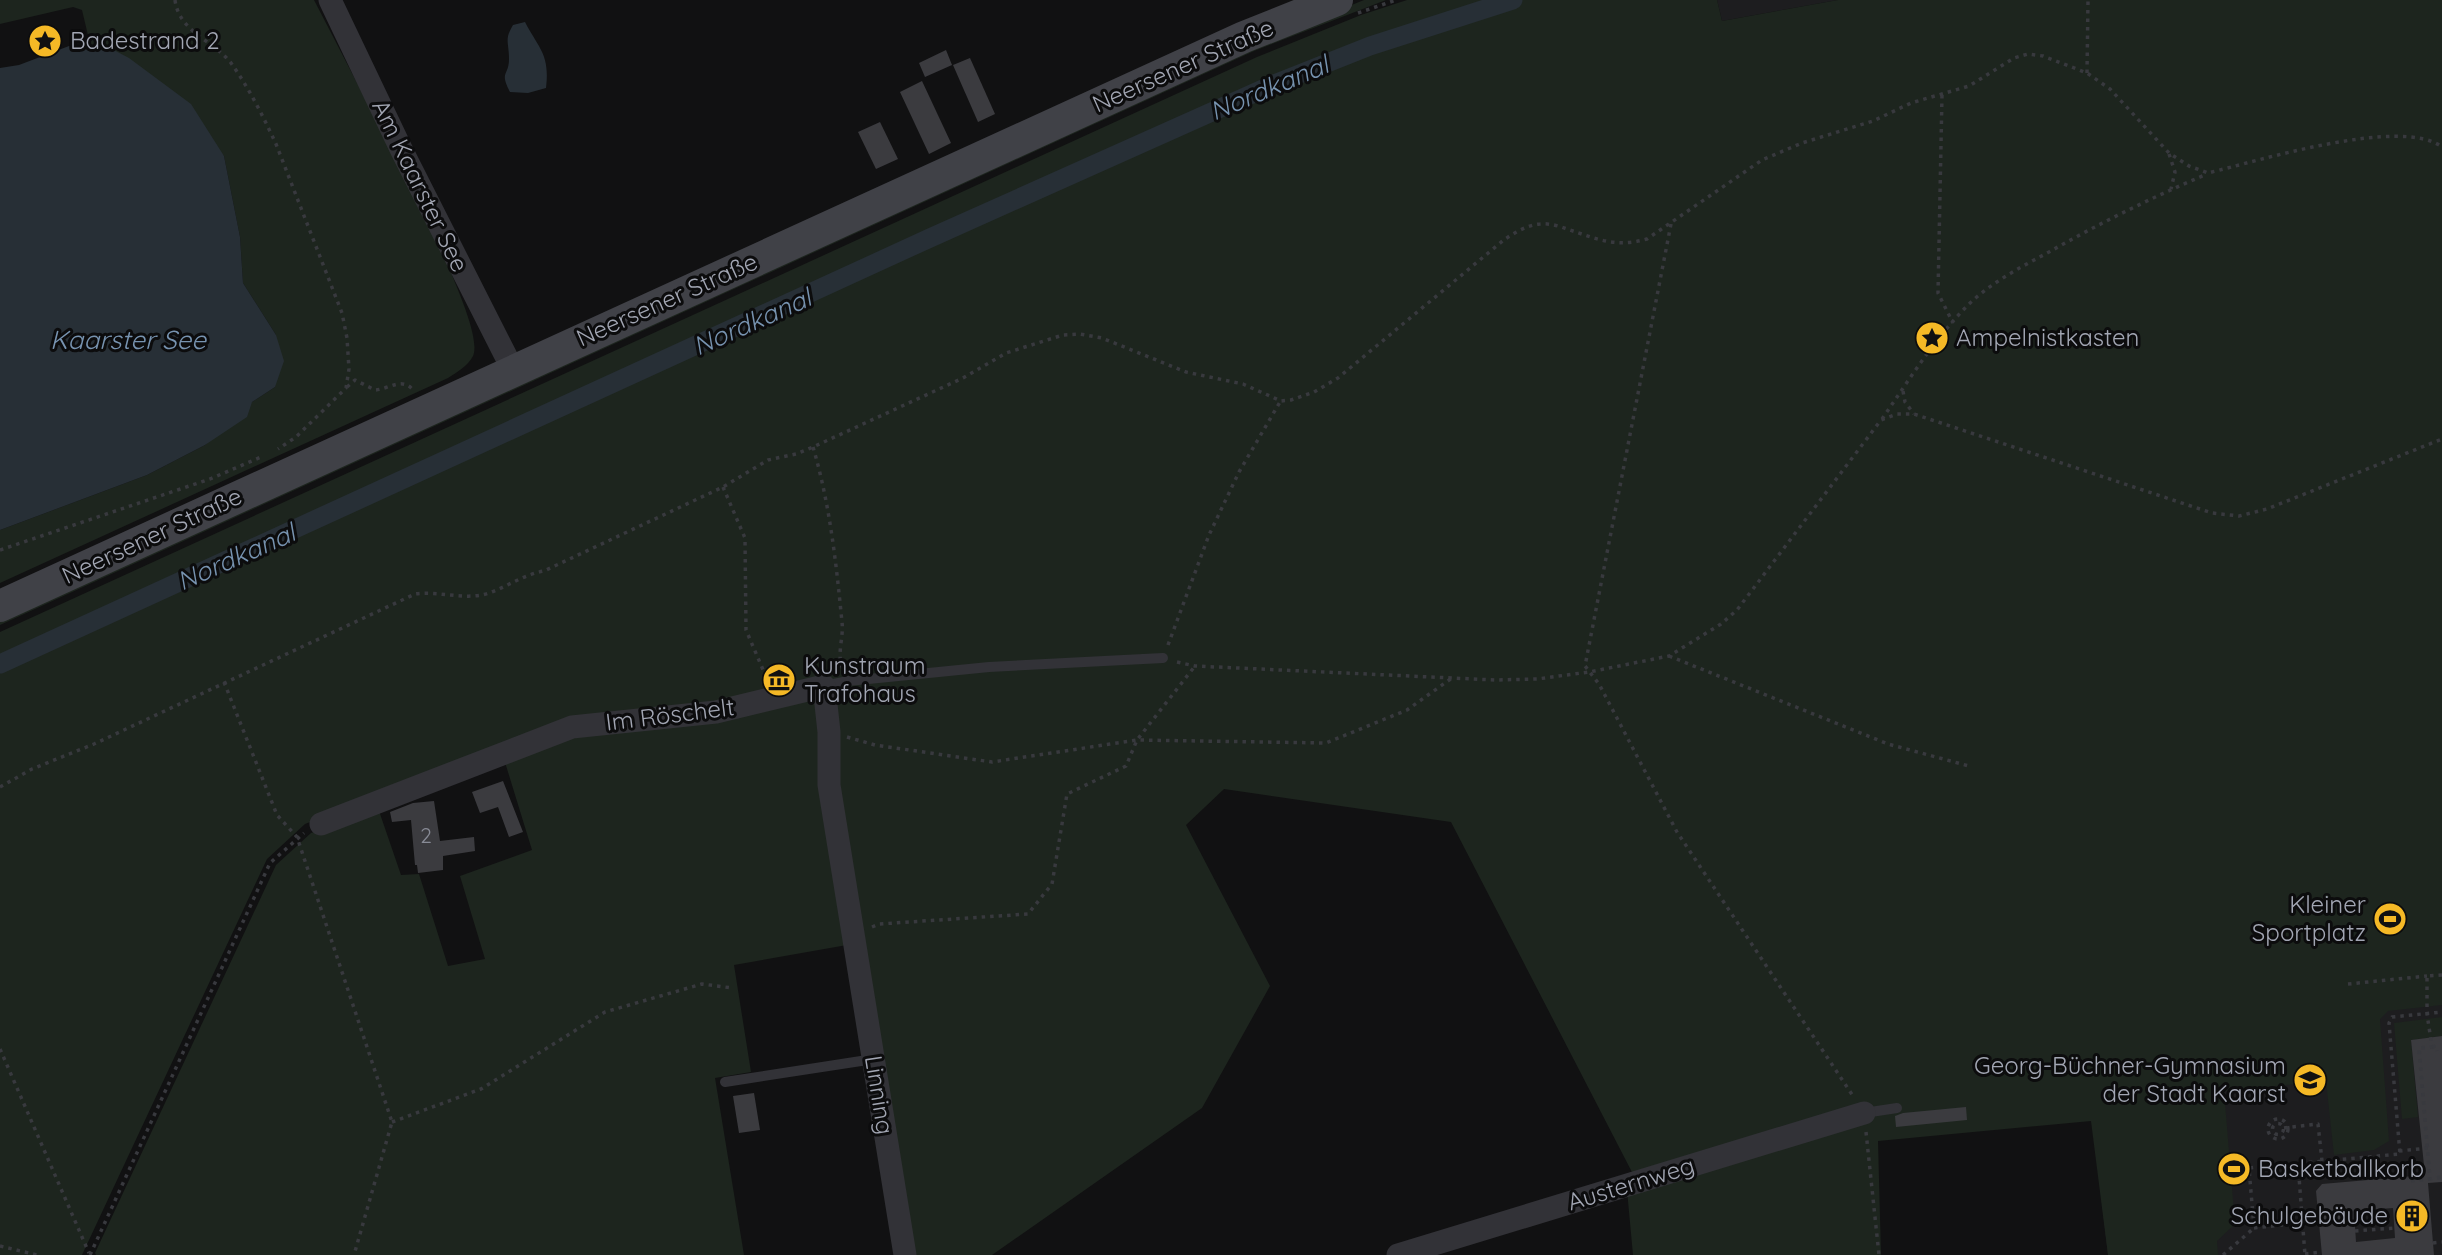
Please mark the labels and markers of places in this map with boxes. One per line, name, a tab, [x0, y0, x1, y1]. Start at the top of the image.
place icon: Badestrand 2	[26, 22, 64, 60]
place label: Badestrand 2	[70, 25, 219, 55]
place icon: Ampelnistkasten	[1913, 319, 1951, 357]
place label: Ampelnistkasten	[1956, 322, 2139, 352]
place label: Kunstraum Trafohaus	[804, 650, 926, 708]
museum icon: Kunstraum Trafohaus	[760, 661, 798, 699]
place label: Kleiner Sportplatz	[2252, 889, 2366, 947]
sports icon: Kleiner Sportplatz	[2371, 900, 2409, 938]
place label: Georg-Büchner-Gymnasium der Stadt Kaarst	[1974, 1050, 2286, 1108]
school or university icon: Georg-Büchner-Gymnasium der Stadt Kaarst	[2291, 1061, 2329, 1099]
sports icon: Basketballkorb	[2215, 1150, 2253, 1188]
place label: Basketballkorb	[2258, 1153, 2424, 1183]
building icon: Schulgebäude	[2393, 1197, 2431, 1235]
place label: Schulgebäude	[2231, 1200, 2388, 1230]

